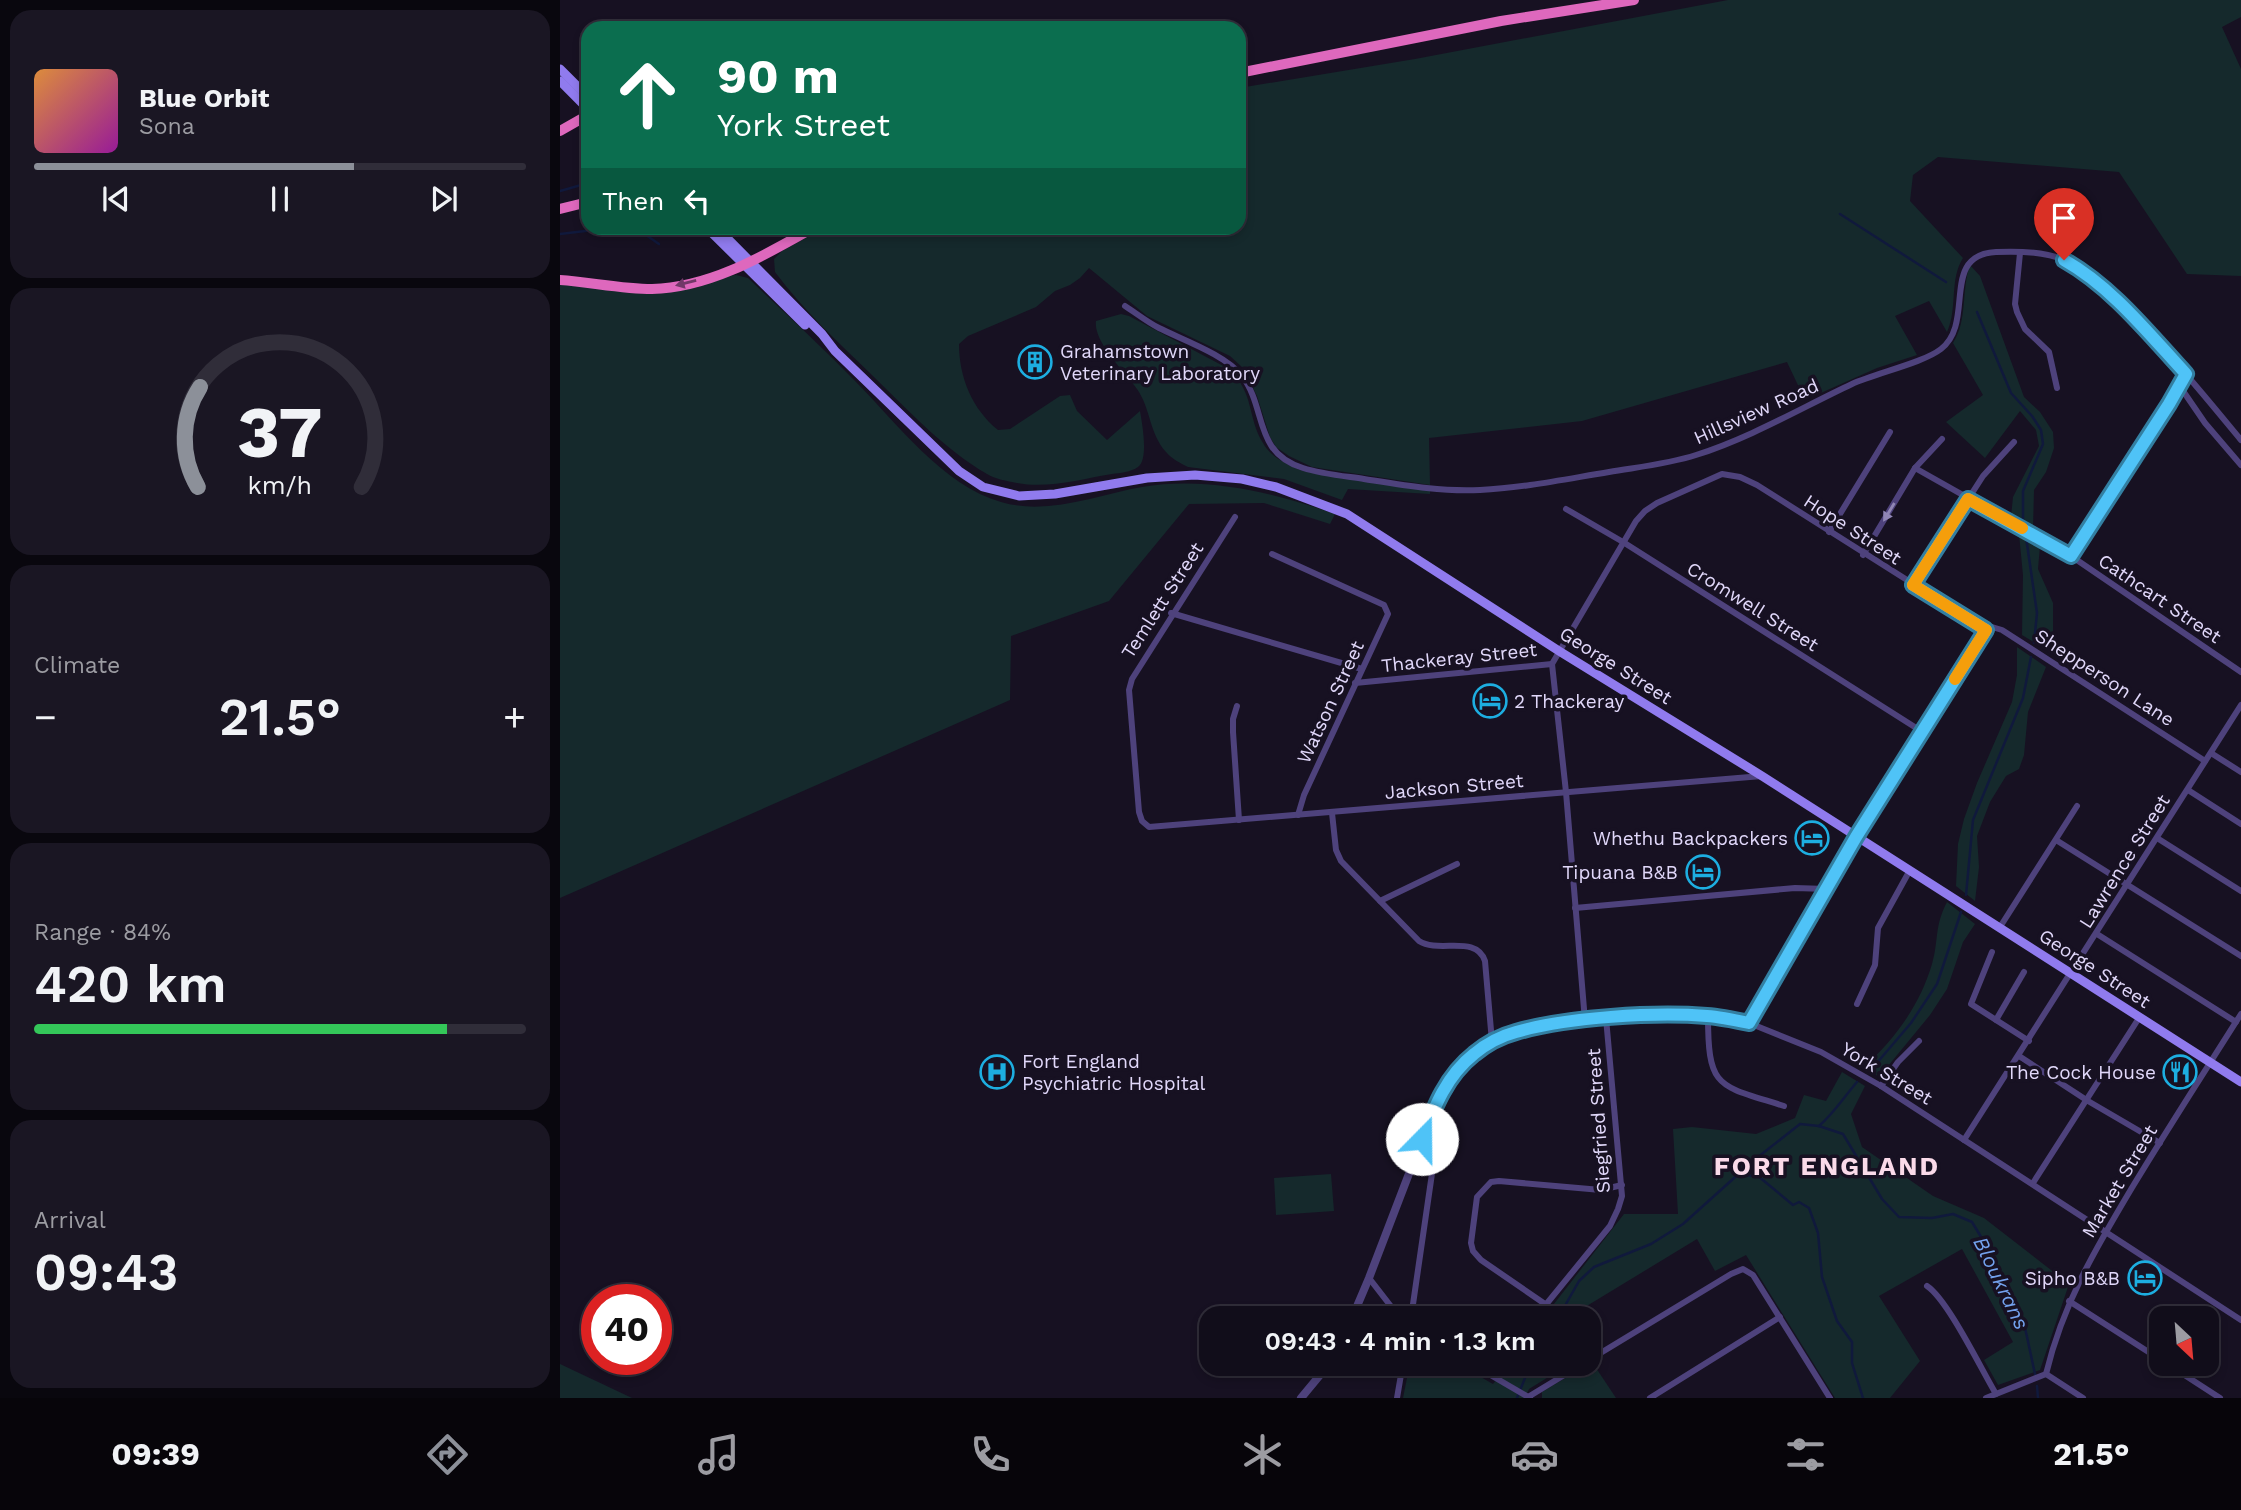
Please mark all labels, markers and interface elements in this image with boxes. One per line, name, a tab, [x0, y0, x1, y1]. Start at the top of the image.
text: 90 m	[717, 47, 839, 105]
icon: ahead	[602, 49, 693, 140]
text: Blue Orbit	[139, 83, 269, 113]
text: York Street	[717, 106, 890, 144]
text: Sona	[139, 113, 195, 140]
icon: previous	[97, 180, 135, 218]
icon: pause	[261, 180, 299, 218]
icon: next	[425, 180, 463, 218]
icon: left	[678, 182, 716, 220]
text: Then	[602, 186, 664, 216]
pin	[2034, 188, 2094, 260]
icon: arrive	[2045, 199, 2083, 237]
one-way arrow	[675, 278, 697, 289]
place label: Grahamstown Veterinary Laboratory	[1060, 340, 1260, 385]
building icon: Grahamstown Veterinary Laboratory	[1016, 343, 1054, 381]
street label: Hillsview Road	[1690, 374, 1822, 449]
text: 37	[237, 390, 323, 476]
text: km/h	[248, 471, 312, 500]
street label: Hope Street	[1800, 489, 1906, 570]
one-way arrow	[1883, 502, 1896, 521]
street label: Temlett Street	[1116, 538, 1208, 662]
street label: Cathcart Street	[2094, 549, 2226, 648]
street label: Cromwell Street	[1683, 557, 1823, 656]
street label: George Street	[1555, 622, 1676, 709]
street label: Shepperson Lane	[2031, 624, 2179, 731]
street label: Watson Street	[1292, 637, 1369, 767]
street label: Thackeray Street	[1380, 638, 1538, 677]
text: Climate	[34, 652, 120, 679]
hotel icon: 2 Thackeray	[1471, 682, 1509, 720]
text: 21.5°	[219, 687, 341, 748]
place label: 2 Thackeray	[1514, 690, 1624, 713]
text: −	[34, 695, 57, 739]
text: +	[503, 695, 526, 739]
street label: Jackson Street	[1384, 769, 1524, 804]
street label: Lawrence Street	[2074, 790, 2175, 932]
hotel icon: Whethu Backpackers	[1793, 819, 1831, 857]
place label: Whethu Backpackers	[1593, 827, 1788, 850]
hotel icon: Tipuana B&B	[1684, 853, 1722, 891]
place label: Tipuana B&B	[1562, 861, 1678, 884]
text: Range · 84%	[34, 919, 171, 946]
street label: George Street	[2035, 924, 2155, 1013]
text: 420 km	[34, 954, 227, 1015]
street label: York Street	[1837, 1037, 1937, 1110]
street label: Siegfried Street	[1582, 1048, 1615, 1194]
place label: Fort England Psychiatric Hospital	[1022, 1050, 1205, 1095]
hospital icon: Fort England Psychiatric Hospital	[978, 1053, 1016, 1091]
restaurant icon: The Cock House	[2161, 1053, 2199, 1091]
place label: The Cock House	[2006, 1061, 2156, 1084]
position arrow	[1385, 1102, 1459, 1176]
street label: Market Street	[2077, 1121, 2162, 1242]
district label: FORT ENGLAND	[1714, 1151, 1940, 1181]
text: Arrival	[34, 1207, 106, 1234]
water label: Bloukrans	[1968, 1232, 2035, 1333]
text: 09:43	[34, 1242, 178, 1303]
hotel icon: Sipho B&B	[2126, 1259, 2164, 1297]
place label: Sipho B&B	[2025, 1267, 2120, 1290]
speed limit sign: 40	[581, 1284, 672, 1375]
north arrow	[2149, 1306, 2219, 1376]
map controls	[2149, 1306, 2219, 1376]
text: 09:43 · 4 min · 1.3 km	[1265, 1326, 1536, 1356]
icon: directions	[423, 1430, 472, 1479]
icon: music	[694, 1430, 743, 1479]
icon: phone	[966, 1430, 1015, 1479]
icon: climate	[1238, 1430, 1287, 1479]
icon: car	[1510, 1430, 1559, 1479]
icon: filters	[1781, 1430, 1830, 1479]
text: 09:39	[111, 1435, 200, 1473]
text: 21.5°	[2053, 1435, 2130, 1473]

